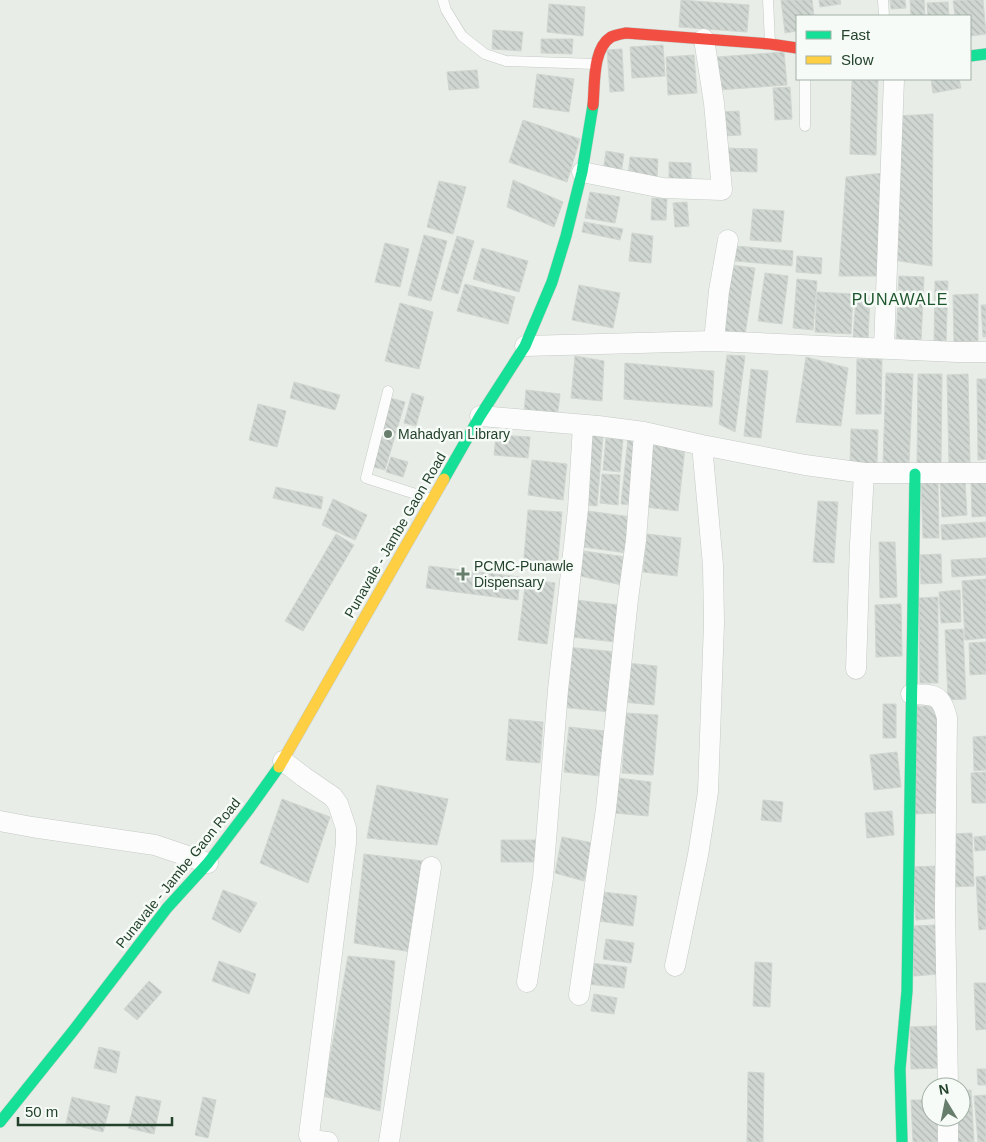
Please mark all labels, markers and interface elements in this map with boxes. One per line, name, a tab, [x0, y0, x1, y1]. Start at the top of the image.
legend	[796, 15, 971, 80]
text: Fast	[841, 26, 871, 43]
text: Slow	[841, 51, 874, 68]
district label: PUNAWALE	[852, 291, 948, 308]
place label: Mahadyan Library	[398, 426, 510, 442]
marker: Mahadyan Library	[382, 428, 394, 440]
street label: Punavale - Jambe Gaon Road	[341, 449, 449, 621]
place label: PCMC-Punawle Dispensary	[474, 558, 574, 590]
marker: PCMC-Punawle Dispensary	[456, 567, 470, 581]
street label: Punavale - Jambe Gaon Road	[113, 795, 243, 951]
north arrow	[921, 1077, 971, 1127]
text: N	[937, 1080, 950, 1098]
scale bar	[18, 1094, 171, 1126]
text: 50 m	[25, 1103, 58, 1120]

